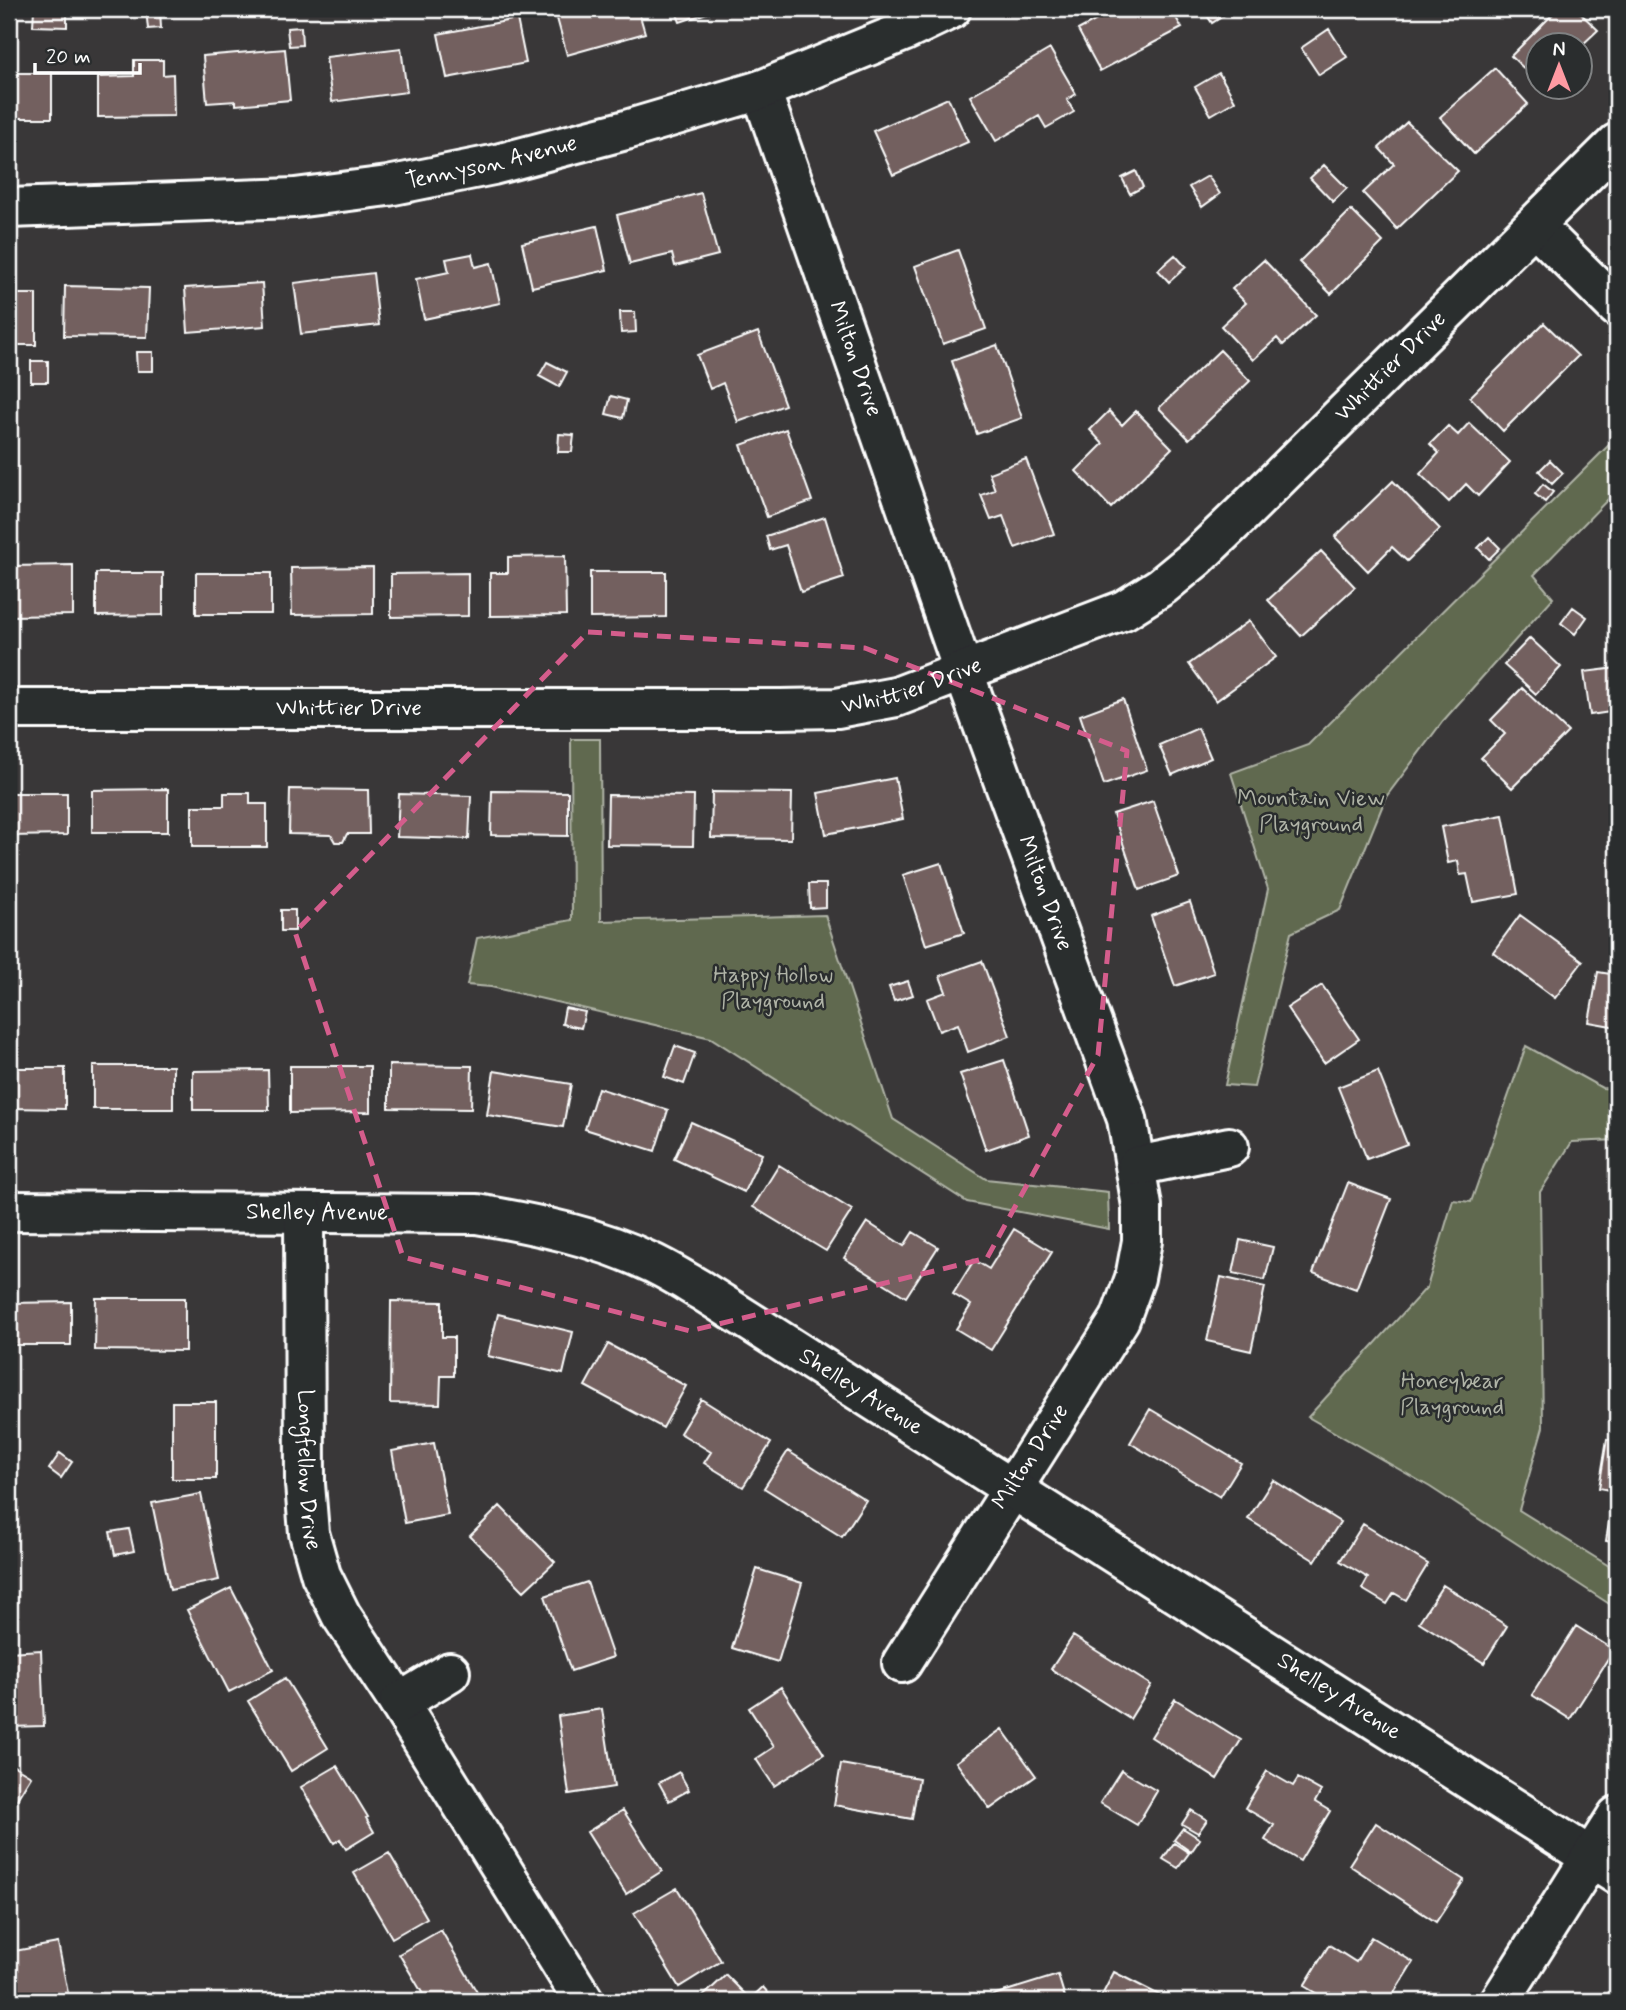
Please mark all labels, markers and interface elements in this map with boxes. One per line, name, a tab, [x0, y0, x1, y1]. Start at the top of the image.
scale bar	[35, 32, 140, 76]
north arrow	[1524, 32, 1594, 102]
text: N	[1553, 38, 1565, 63]
text: 20 m	[46, 43, 91, 71]
street label: Tennyson Avenue	[403, 128, 581, 197]
street label: Milton Drive	[821, 297, 889, 421]
street label: Whittier Drive	[1328, 305, 1453, 429]
street label: Whittier Drive	[839, 651, 986, 722]
street label: Whittier Drive	[276, 694, 422, 724]
park label: Mountain View Playground	[1237, 784, 1385, 840]
street label: Milton Drive	[1010, 832, 1079, 955]
park label: Happy Hollow Playground	[713, 961, 833, 1017]
street label: Shelley Avenue	[246, 1198, 388, 1228]
street label: Shelley Avenue	[793, 1341, 929, 1443]
park label: Honeybear Playground	[1400, 1367, 1504, 1423]
street label: Longfellow Drive	[288, 1389, 328, 1554]
street label: Milton Drive	[986, 1398, 1076, 1516]
street label: Shelley Avenue	[1271, 1646, 1407, 1748]

